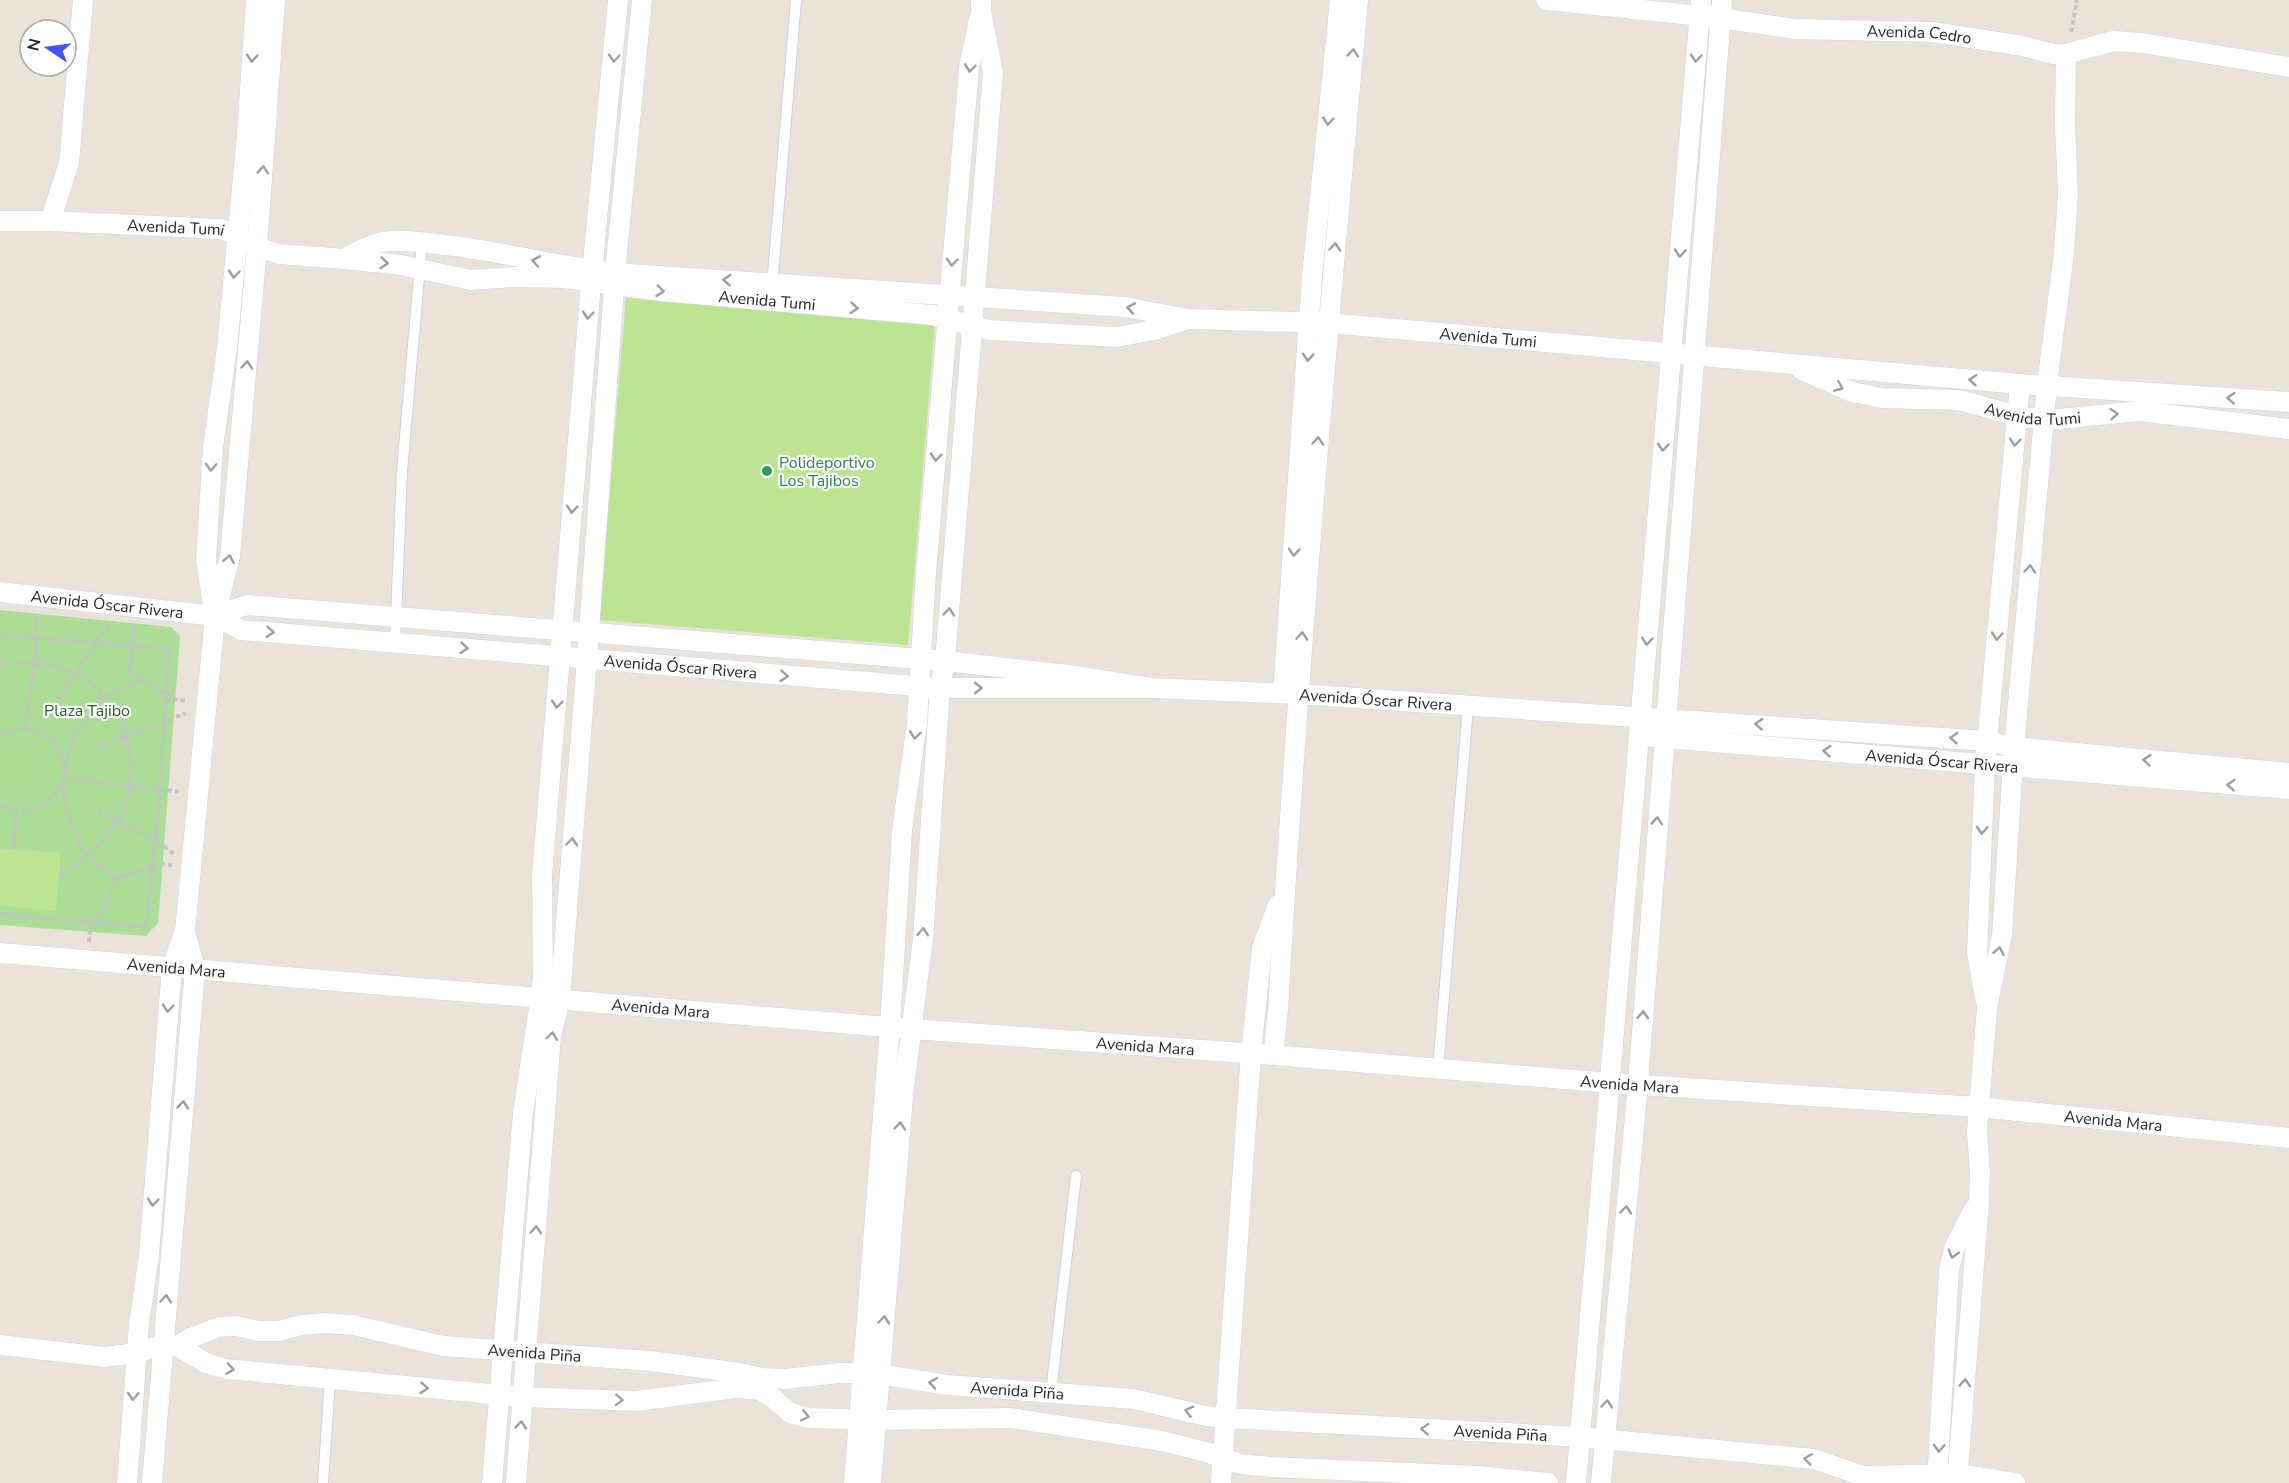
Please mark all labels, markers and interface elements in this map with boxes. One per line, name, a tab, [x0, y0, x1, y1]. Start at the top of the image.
north arrow	[18, 18, 78, 78]
street label: Avenida Cedro	[1866, 21, 1973, 50]
text: N	[22, 37, 46, 53]
one-way arrow	[1346, 48, 1359, 58]
one-way arrow	[246, 54, 259, 63]
one-way arrow	[607, 54, 620, 63]
one-way arrow	[1690, 54, 1703, 63]
one-way arrow	[964, 64, 976, 73]
one-way arrow	[1322, 116, 1335, 125]
one-way arrow	[256, 166, 269, 175]
street label: Avenida Tumi	[127, 215, 227, 242]
one-way arrow	[1328, 243, 1341, 252]
one-way arrow	[1674, 248, 1687, 257]
one-way arrow	[531, 255, 541, 268]
one-way arrow	[380, 256, 389, 269]
one-way arrow	[946, 258, 959, 267]
one-way arrow	[228, 269, 241, 278]
one-way arrow	[722, 274, 731, 287]
one-way arrow	[656, 284, 665, 297]
street label: Avenida Tumi	[717, 286, 816, 316]
one-way arrow	[850, 301, 859, 314]
one-way arrow	[1126, 302, 1136, 315]
one-way arrow	[582, 311, 595, 320]
street label: Avenida Tumi	[1439, 323, 1538, 353]
one-way arrow	[1302, 353, 1315, 362]
one-way arrow	[240, 360, 253, 369]
one-way arrow	[1969, 373, 1978, 386]
one-way arrow	[1833, 379, 1844, 391]
one-way arrow	[2226, 392, 2235, 405]
street label: Avenida Tumi	[1982, 397, 2082, 431]
one-way arrow	[2109, 408, 2118, 421]
one-way arrow	[1311, 437, 1324, 446]
one-way arrow	[2009, 437, 2022, 446]
one-way arrow	[1657, 442, 1670, 451]
place label: Polideportivo Los Tajibos	[779, 452, 875, 492]
one-way arrow	[930, 452, 943, 461]
one-way arrow	[205, 463, 218, 472]
marker: Polideportivo Los Tajibos	[760, 464, 774, 478]
one-way arrow	[566, 505, 579, 514]
one-way arrow	[1288, 547, 1301, 556]
one-way arrow	[222, 554, 235, 564]
one-way arrow	[2023, 564, 2036, 573]
street label: Avenida Óscar Rivera	[30, 586, 185, 624]
one-way arrow	[942, 608, 955, 617]
one-way arrow	[265, 625, 274, 638]
one-way arrow	[1295, 631, 1308, 640]
one-way arrow	[1991, 632, 2004, 641]
one-way arrow	[1641, 637, 1654, 646]
one-way arrow	[459, 642, 468, 655]
street label: Avenida Óscar Rivera	[603, 650, 758, 685]
one-way arrow	[779, 669, 788, 682]
one-way arrow	[974, 682, 983, 694]
street label: Avenida Óscar Rivera	[1298, 684, 1453, 716]
one-way arrow	[551, 699, 564, 708]
park label: Plaza Tajibo	[44, 700, 130, 722]
one-way arrow	[1755, 718, 1764, 731]
one-way arrow	[909, 730, 922, 739]
one-way arrow	[1949, 732, 1958, 745]
street label: Avenida Óscar Rivera	[1865, 744, 2019, 779]
one-way arrow	[1823, 745, 1832, 758]
one-way arrow	[2143, 754, 2152, 767]
one-way arrow	[2226, 778, 2235, 791]
one-way arrow	[1651, 816, 1664, 825]
one-way arrow	[1975, 826, 1988, 835]
one-way arrow	[565, 838, 578, 847]
one-way arrow	[916, 928, 929, 937]
one-way arrow	[1992, 947, 2005, 957]
street label: Avenida Mara	[126, 954, 227, 984]
street label: Avenida Mara	[610, 994, 711, 1024]
one-way arrow	[162, 1003, 175, 1012]
one-way arrow	[1636, 1011, 1649, 1020]
one-way arrow	[546, 1031, 558, 1041]
street label: Avenida Mara	[1095, 1032, 1195, 1061]
street label: Avenida Mara	[1579, 1070, 1680, 1099]
one-way arrow	[176, 1100, 189, 1109]
street label: Avenida Mara	[2063, 1106, 2164, 1137]
one-way arrow	[893, 1121, 906, 1130]
one-way arrow	[147, 1198, 160, 1207]
one-way arrow	[1619, 1205, 1632, 1214]
one-way arrow	[529, 1226, 542, 1235]
one-way arrow	[1948, 1248, 1960, 1259]
one-way arrow	[160, 1295, 173, 1304]
one-way arrow	[877, 1315, 890, 1325]
street label: Avenida Piña	[487, 1339, 582, 1368]
one-way arrow	[226, 1362, 235, 1374]
one-way arrow	[928, 1377, 938, 1389]
street label: Avenida Piña	[970, 1377, 1065, 1406]
one-way arrow	[1958, 1378, 1971, 1387]
one-way arrow	[420, 1381, 429, 1394]
one-way arrow	[127, 1392, 140, 1401]
one-way arrow	[614, 1394, 623, 1407]
one-way arrow	[1600, 1399, 1613, 1408]
one-way arrow	[1184, 1406, 1194, 1419]
one-way arrow	[799, 1409, 809, 1422]
one-way arrow	[514, 1420, 527, 1429]
street label: Avenida Piña	[1453, 1420, 1548, 1447]
one-way arrow	[1421, 1422, 1430, 1435]
one-way arrow	[1932, 1444, 1945, 1453]
one-way arrow	[1803, 1453, 1812, 1465]

